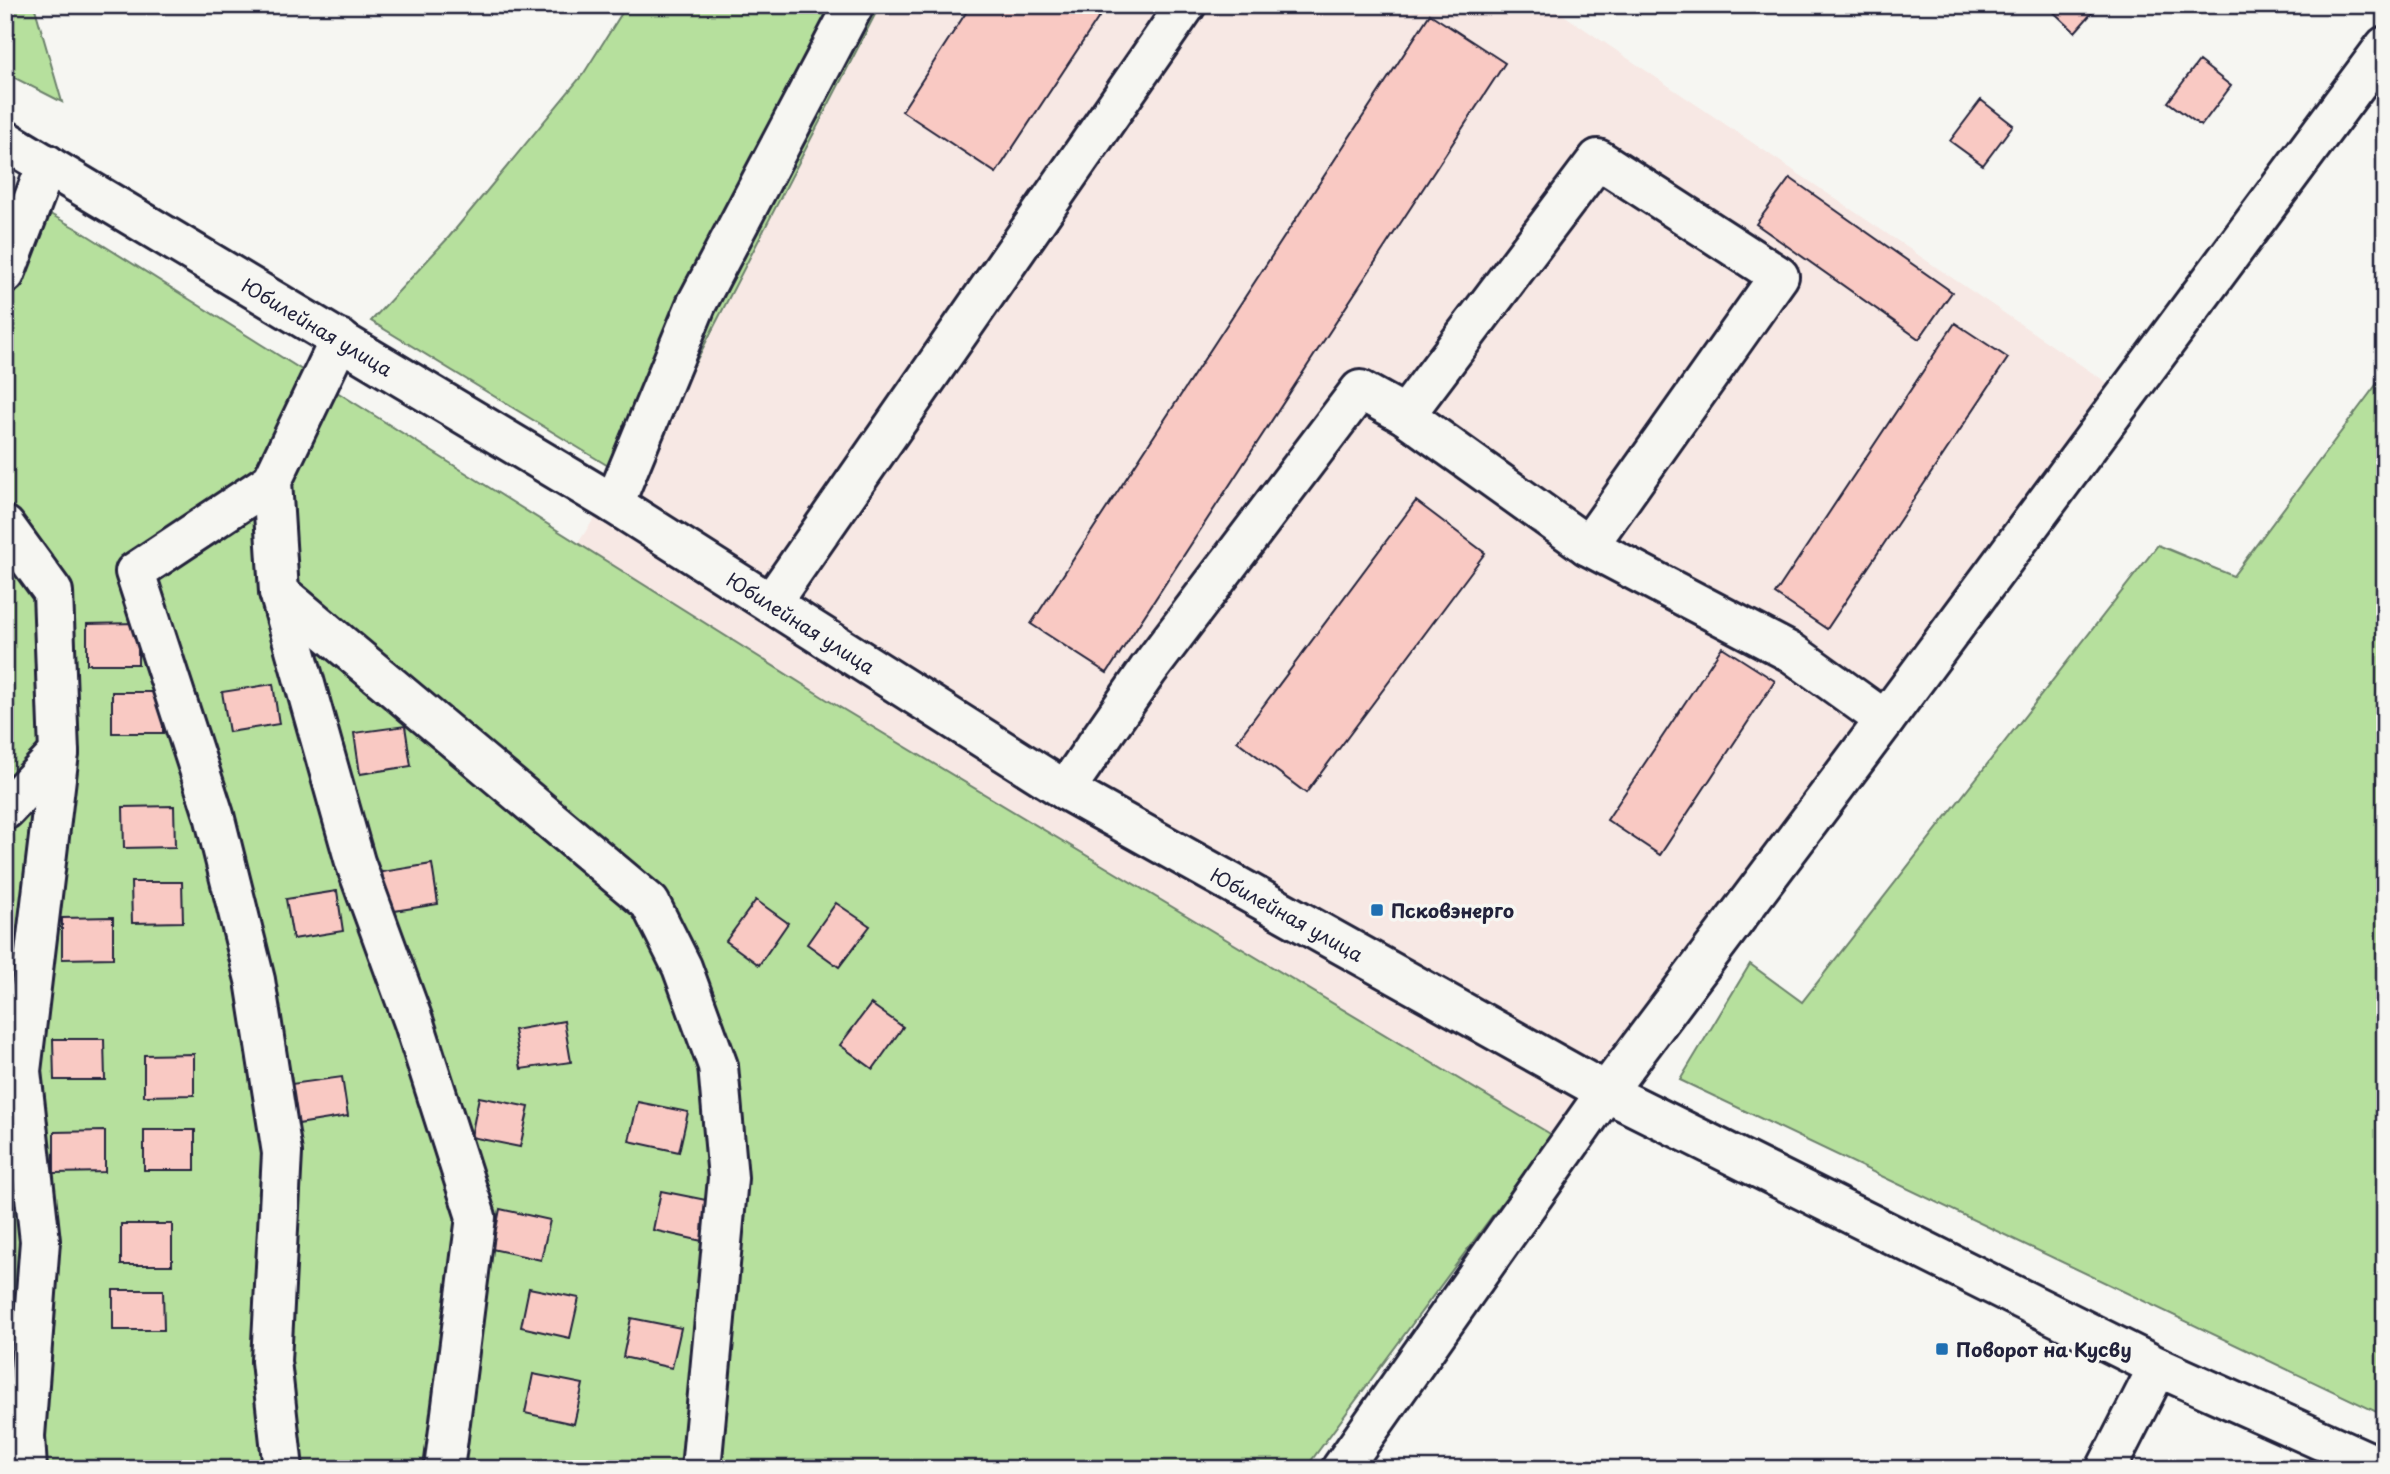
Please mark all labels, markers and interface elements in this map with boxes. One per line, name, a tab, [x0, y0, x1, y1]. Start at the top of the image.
street label: Юбилейная улица	[237, 271, 398, 383]
street label: Юбилейная улица	[721, 565, 881, 680]
street label: Юбилейная улица	[1206, 860, 1369, 968]
place label: Псковэнерго	[1391, 896, 1514, 924]
marker: Псковэнерго	[1369, 902, 1385, 918]
place label: Поворот на Кусву	[1956, 1335, 2131, 1363]
marker: Поворот на Кусву	[1934, 1341, 1950, 1357]

